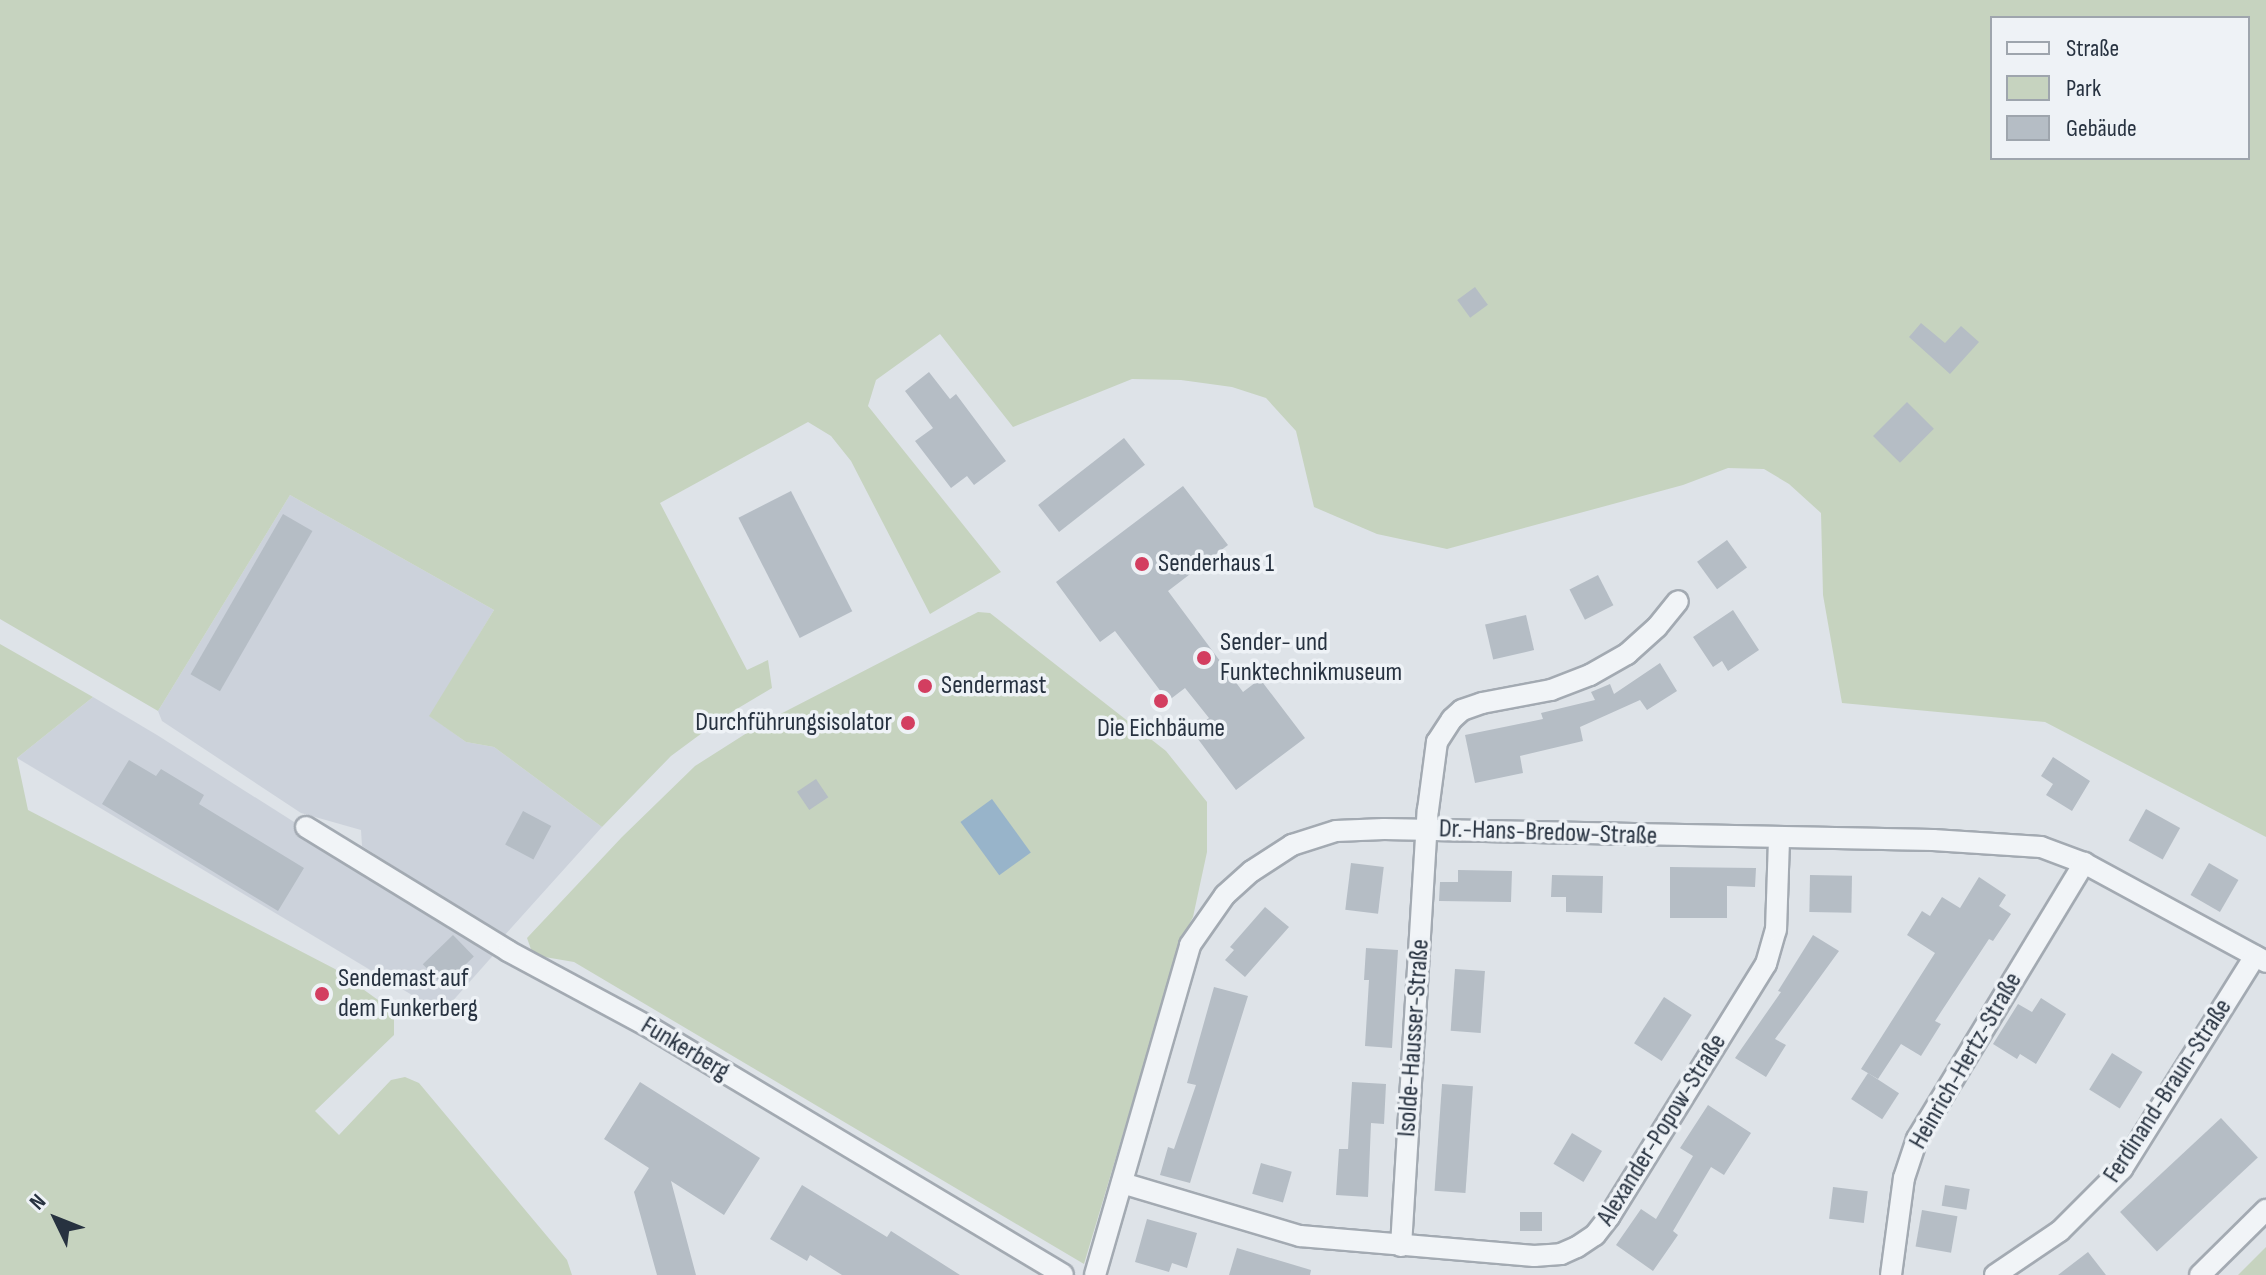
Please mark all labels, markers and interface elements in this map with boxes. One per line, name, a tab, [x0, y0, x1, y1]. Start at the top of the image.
legend	[1990, 16, 2250, 160]
text: Straße	[2066, 34, 2119, 63]
text: Park	[2066, 74, 2101, 103]
text: Gebäude	[2066, 114, 2137, 143]
place label: Senderhaus 1	[1158, 548, 1274, 580]
marker: Senderhaus 1	[1133, 555, 1151, 573]
place label: Sender- und Funktechnikmuseum	[1220, 627, 1402, 688]
marker: Sender- und Funktechnikmuseum	[1195, 649, 1213, 667]
place label: Sendermast	[941, 670, 1046, 702]
marker: Sendermast	[916, 677, 934, 695]
marker: Die Eichbäume	[1152, 692, 1170, 710]
place label: Durchführungsisolator	[695, 707, 892, 739]
place label: Die Eichbäume	[1097, 713, 1225, 745]
marker: Durchführungsisolator	[899, 714, 917, 732]
street label: Dr.-Hans-Bredow-Straße	[1438, 814, 1658, 852]
street label: Isolde-Hausser-Straße	[1392, 938, 1436, 1138]
place label: Sendemast auf dem Funkerberg	[338, 963, 478, 1024]
street label: Heinrich-Hertz-Straße	[1903, 967, 2029, 1155]
marker: Sendemast auf dem Funkerberg	[313, 985, 331, 1003]
street label: Ferdinand-Braun-Straße	[2097, 993, 2239, 1189]
street label: Funkerberg	[635, 1010, 735, 1088]
street label: Alexander-Popow-Straße	[1591, 1028, 1733, 1232]
north arrow	[16, 1179, 96, 1259]
text: N	[24, 1189, 52, 1216]

